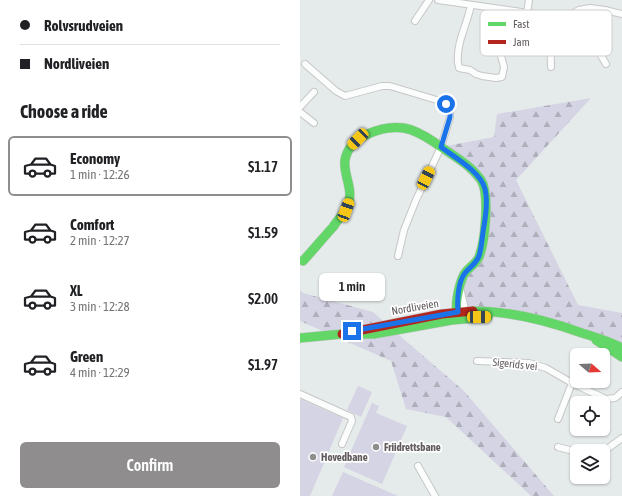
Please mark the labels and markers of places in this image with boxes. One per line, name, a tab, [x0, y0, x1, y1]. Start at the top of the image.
place label: Friidrettsbane	[384, 441, 441, 453]
marker: Friidrettsbane	[371, 442, 381, 452]
place label: Hovedbane	[321, 451, 368, 463]
marker: Hovedbane	[308, 452, 318, 462]

